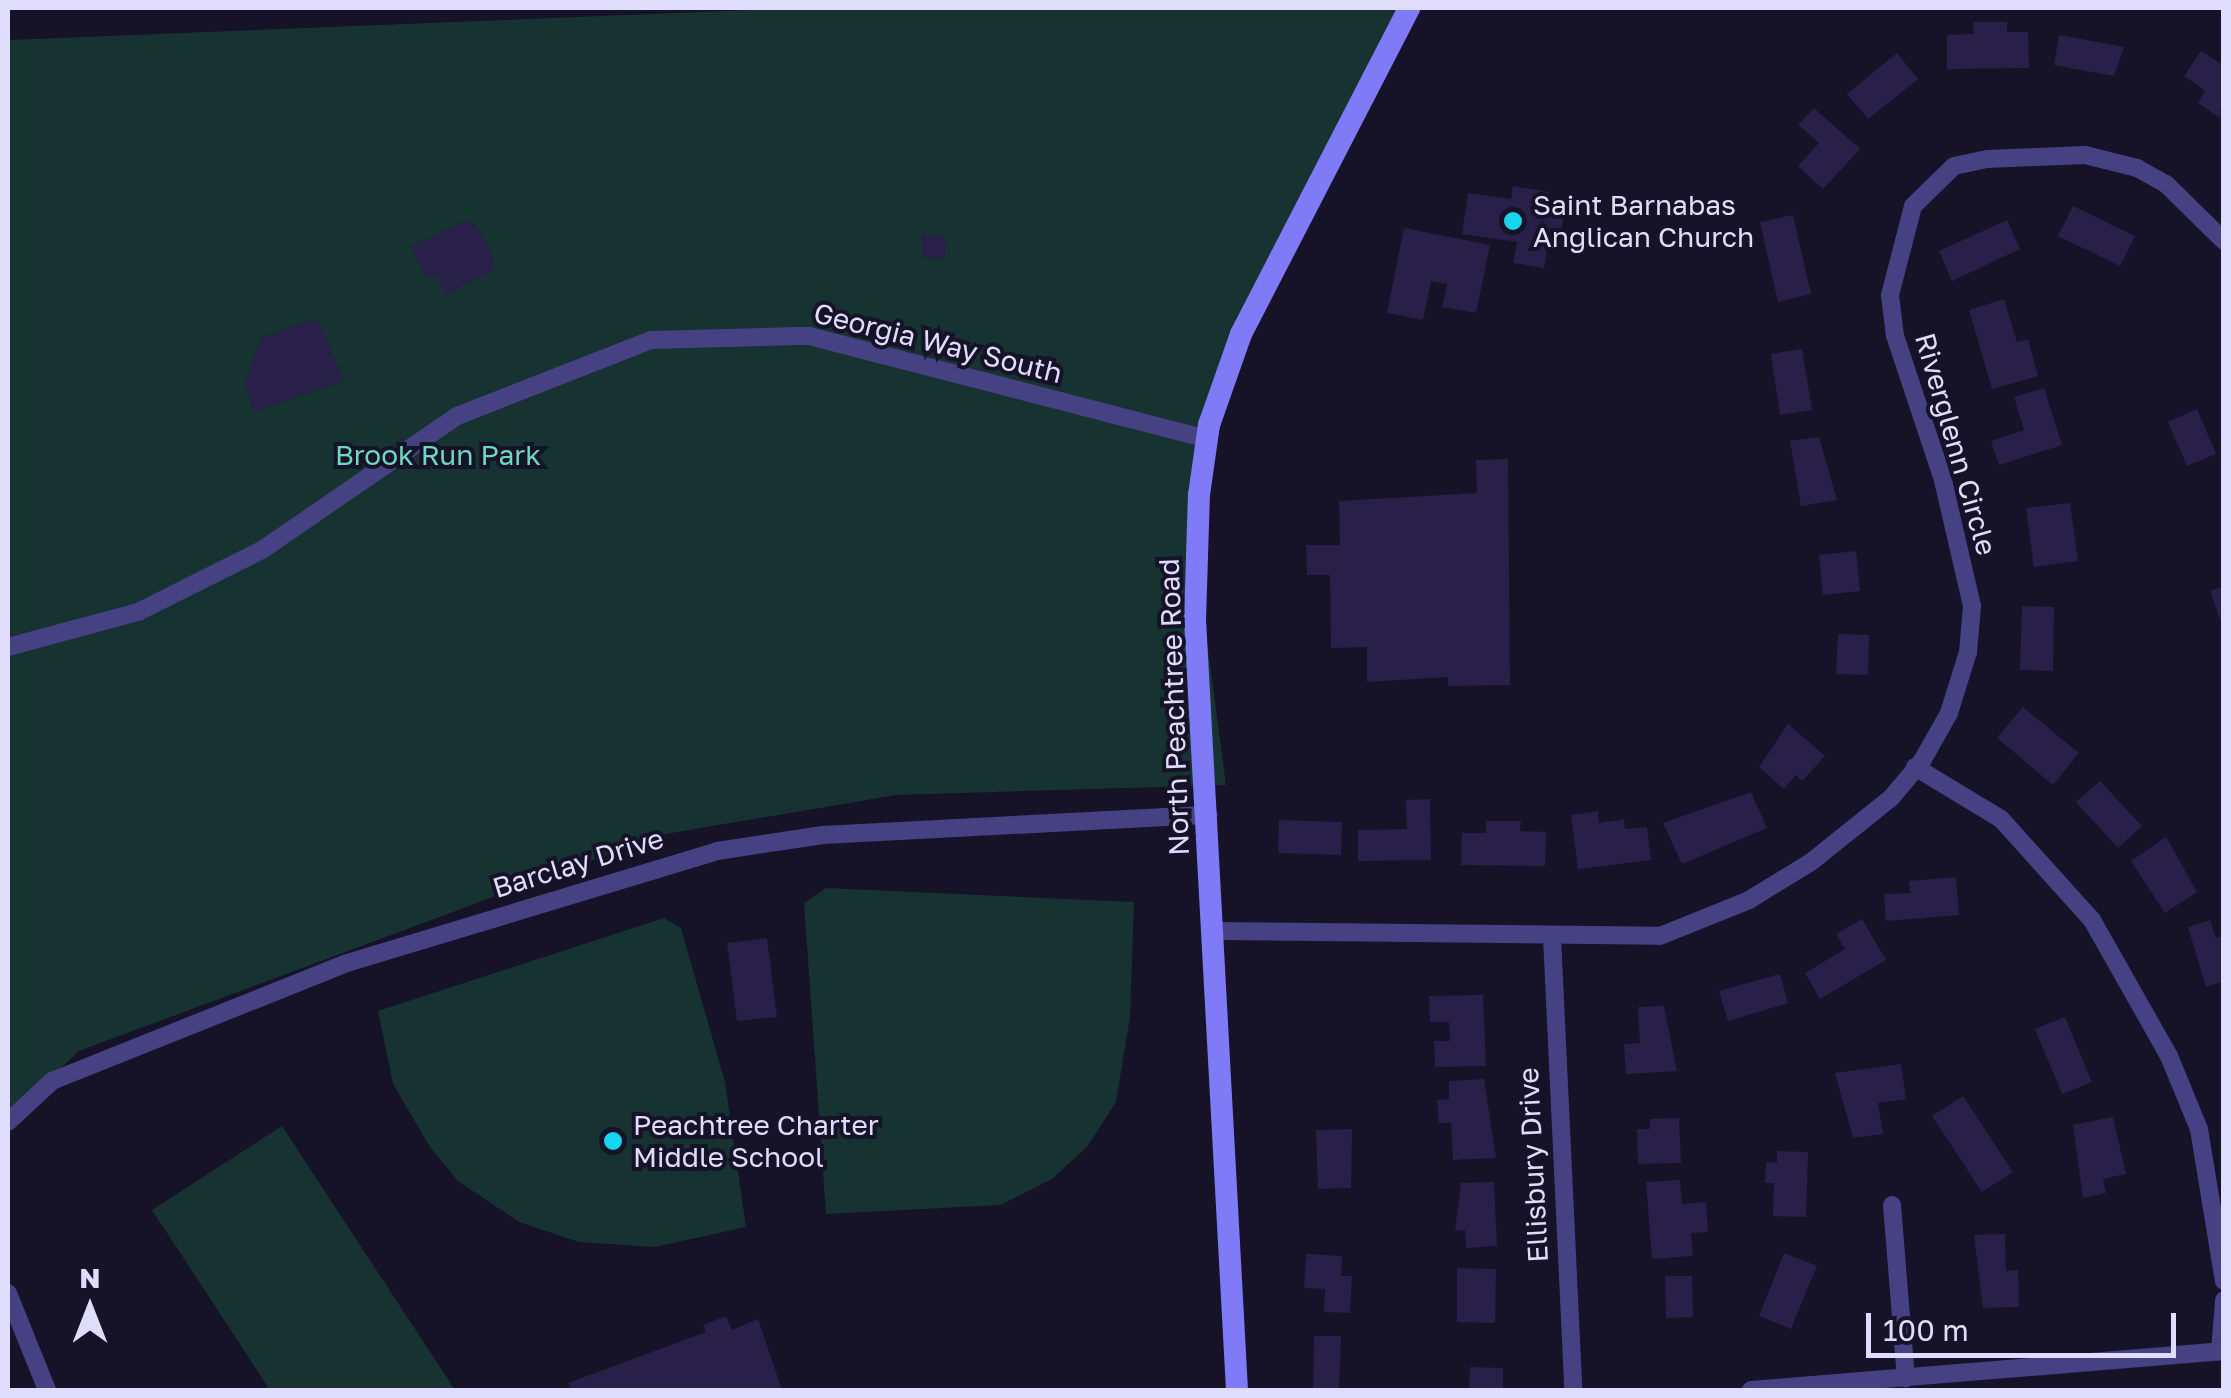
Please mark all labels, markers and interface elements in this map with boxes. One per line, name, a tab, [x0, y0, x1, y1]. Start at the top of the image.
place label: Saint Barnabas Anglican Church	[1533, 188, 1754, 254]
marker: Saint Barnabas Anglican Church	[1502, 210, 1524, 232]
street label: Georgia Way South	[810, 296, 1066, 390]
street label: Riverglenn Circle	[1908, 329, 2004, 559]
park label: Brook Run Park	[335, 438, 541, 472]
street label: North Peachtree Road	[1152, 558, 1196, 856]
street label: Barclay Drive	[489, 821, 667, 905]
street label: Ellisbury Drive	[1511, 1067, 1555, 1263]
place label: Peachtree Charter Middle School	[633, 1108, 879, 1174]
marker: Peachtree Charter Middle School	[602, 1130, 624, 1152]
north arrow	[40, 1258, 140, 1358]
text: N	[79, 1261, 101, 1294]
scale bar	[1871, 1293, 2181, 1355]
text: 100 m	[1883, 1312, 1969, 1348]

